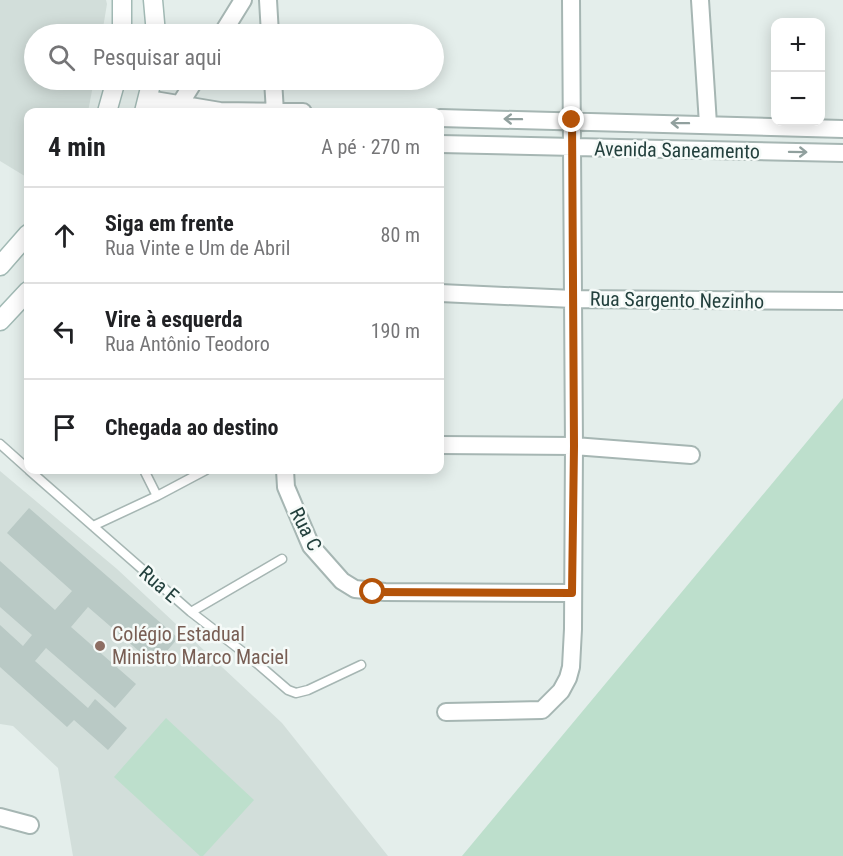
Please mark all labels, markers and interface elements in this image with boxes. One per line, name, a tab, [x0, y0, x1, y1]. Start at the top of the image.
map controls	[771, 18, 825, 126]
button: +	[771, 18, 825, 72]
search box	[24, 24, 444, 90]
icon: search	[45, 41, 78, 74]
text: Pesquisar aqui	[93, 45, 222, 70]
button: −	[771, 72, 825, 126]
route end	[558, 106, 584, 132]
one-way arrow	[504, 113, 524, 125]
one-way arrow	[670, 117, 690, 129]
text: 4 min	[48, 132, 106, 162]
text: A pé · 270 m	[321, 135, 420, 159]
street label: Avenida Saneamento	[594, 137, 760, 163]
one-way arrow	[788, 147, 808, 158]
text: Siga em frente	[105, 211, 234, 236]
icon: ahead	[48, 219, 81, 252]
text: 80 m	[381, 223, 420, 247]
text: Rua Vinte e Um de Abril	[105, 236, 290, 260]
street label: Rua Sargento Nezinho	[590, 286, 764, 314]
text: Vire à esquerda	[105, 307, 243, 332]
icon: left	[48, 315, 81, 348]
text: 190 m	[371, 319, 420, 343]
text: Rua Antônio Teodoro	[105, 332, 270, 356]
icon: arrive	[48, 411, 81, 444]
text: Chegada ao destino	[105, 415, 279, 440]
street label: Rua C	[285, 503, 327, 555]
street label: Rua E	[134, 560, 184, 608]
route start	[359, 578, 385, 604]
place label: Colégio Estadual Ministro Marco Maciel	[112, 622, 288, 669]
marker: Colégio Estadual Ministro Marco Maciel	[93, 639, 107, 653]

